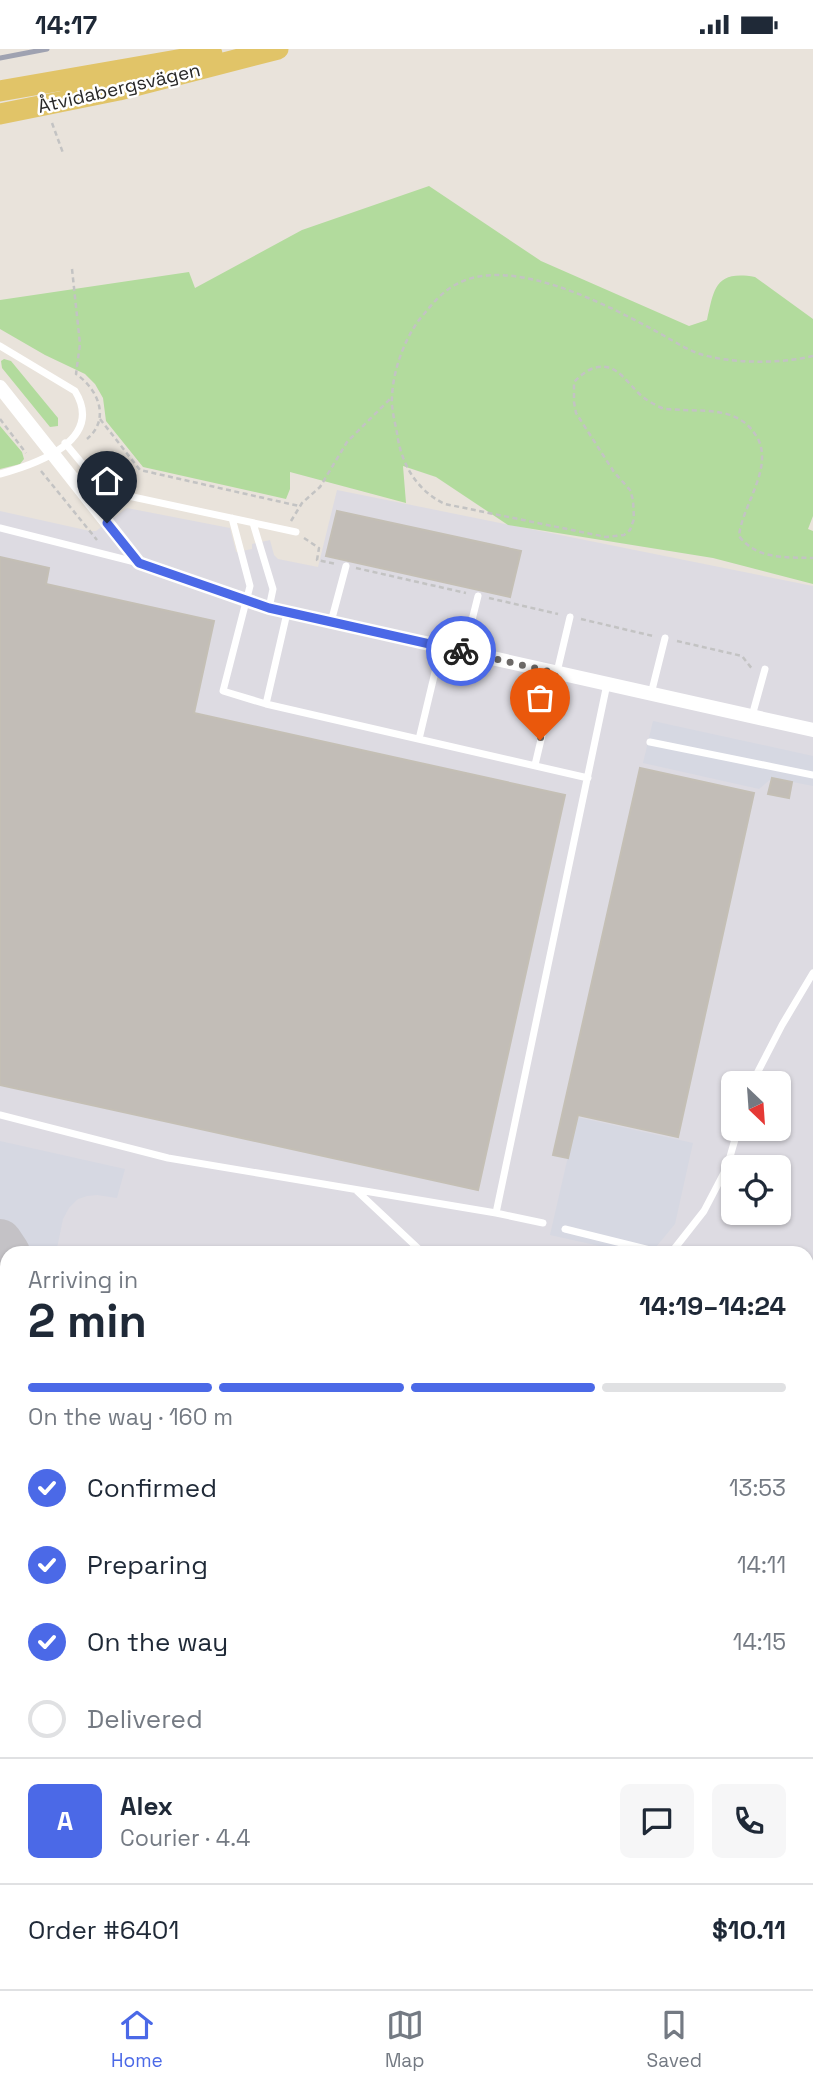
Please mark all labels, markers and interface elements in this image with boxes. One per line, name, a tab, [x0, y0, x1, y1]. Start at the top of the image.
text: 14:17	[35, 8, 97, 42]
street label: Åtvidabergsvägen	[35, 57, 203, 119]
pin	[77, 451, 137, 523]
icon: home	[88, 462, 126, 500]
courier	[426, 616, 496, 686]
icon: bike	[442, 632, 480, 670]
pin	[510, 668, 570, 740]
icon: bag	[521, 679, 559, 717]
north arrow	[721, 1071, 791, 1141]
map controls	[721, 1071, 791, 1225]
button: locate	[721, 1155, 791, 1225]
text: Arriving in	[28, 1265, 138, 1295]
text: 14:19–14:24	[639, 1289, 786, 1323]
text: 2 min	[28, 1292, 147, 1350]
text: On the way · 160 m	[28, 1402, 233, 1432]
icon: check	[28, 1469, 66, 1507]
text: Confirmed	[87, 1471, 217, 1505]
text: 13:53	[729, 1473, 786, 1503]
icon: check	[28, 1546, 66, 1584]
text: Preparing	[87, 1548, 208, 1582]
text: 14:11	[737, 1550, 786, 1580]
icon: check	[28, 1623, 66, 1661]
text: On the way	[87, 1625, 228, 1659]
text: 14:15	[733, 1627, 786, 1657]
text: Delivered	[87, 1702, 203, 1736]
button: chat	[620, 1784, 694, 1858]
button: phone	[712, 1784, 786, 1858]
text: Alex	[120, 1789, 173, 1823]
text: A	[57, 1804, 73, 1838]
text: Courier · 4.4	[120, 1823, 250, 1853]
text: Order #6401	[28, 1913, 179, 1947]
text: $10.11	[712, 1913, 786, 1947]
tab: Home	[111, 2006, 163, 2073]
tab: Map	[385, 2006, 425, 2073]
tab: Saved	[647, 2006, 702, 2073]

